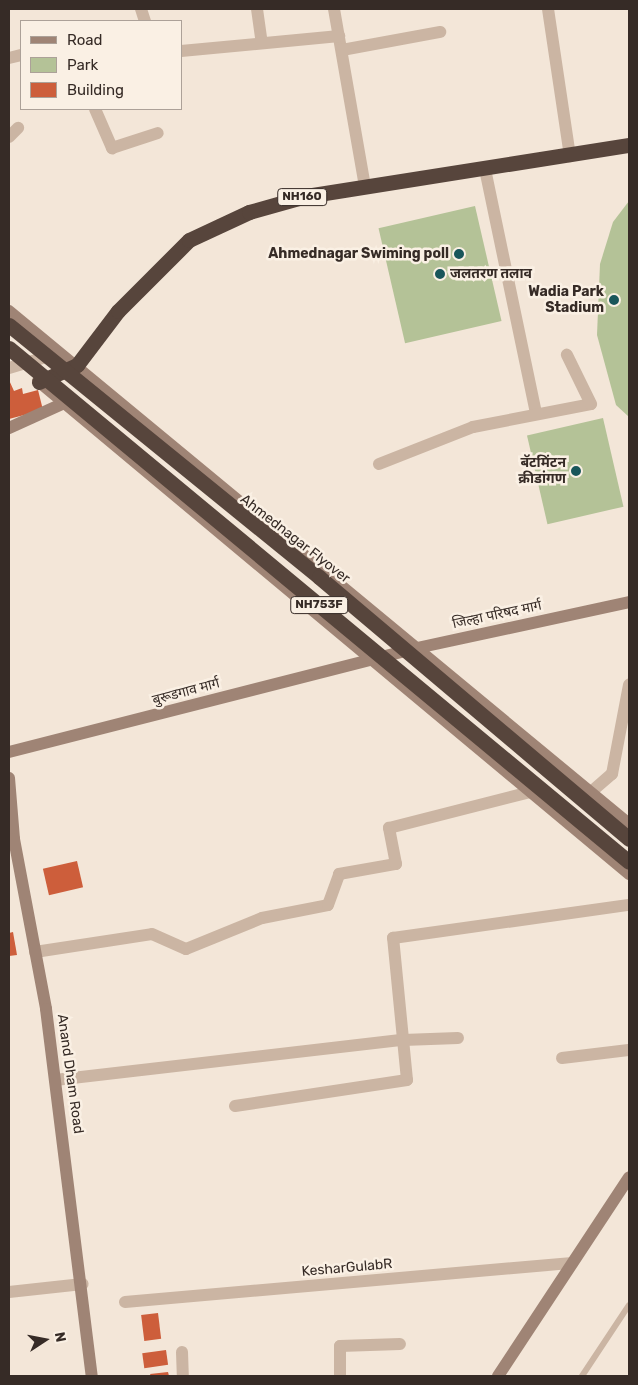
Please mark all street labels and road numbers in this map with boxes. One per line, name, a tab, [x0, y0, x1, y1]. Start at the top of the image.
road number: NH160	[277, 188, 327, 206]
street label: Ahmednagar Flyover	[237, 491, 353, 587]
road number: NH753F	[289, 596, 349, 614]
street label: जिल्हा परिषद मार्ग	[451, 597, 543, 633]
street label: बुरूडगाव मार्ग	[151, 675, 221, 709]
street label: Anand Dham Road	[53, 1013, 87, 1135]
street label: KesharGulabR	[301, 1256, 393, 1280]

